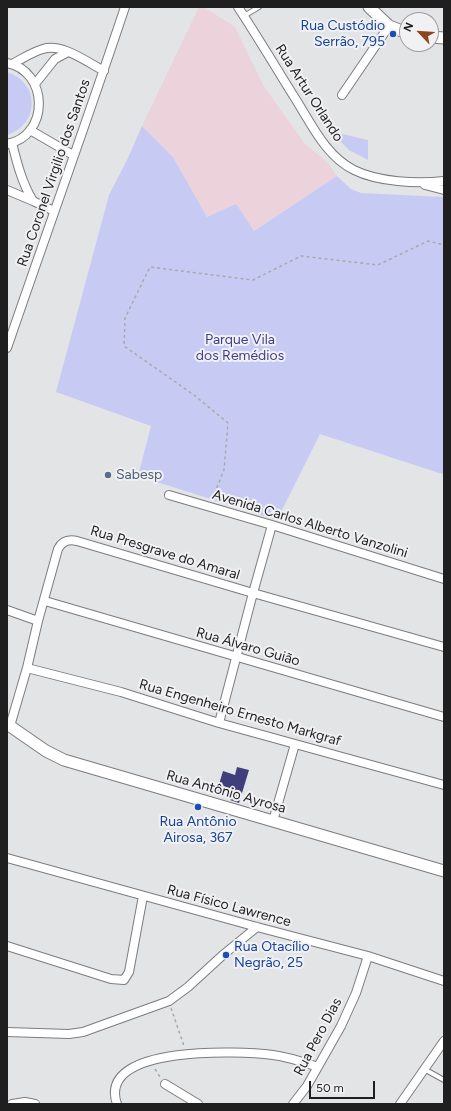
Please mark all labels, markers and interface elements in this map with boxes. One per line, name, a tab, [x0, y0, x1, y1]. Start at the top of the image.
north arrow	[399, 12, 439, 52]
place label: Rua Custódio Serrão, 795	[300, 18, 385, 50]
text: N	[401, 21, 416, 34]
marker: Rua Custódio Serrão, 795	[388, 29, 398, 39]
street label: Rua Artur Orlando	[271, 41, 347, 145]
street label: Rua Coronel Virgilio dos Santos	[14, 77, 94, 269]
park label: Parque Vila dos Remédios	[196, 332, 284, 364]
place label: Sabesp	[116, 467, 162, 483]
marker: Sabesp	[103, 470, 113, 480]
street label: Avenida Carlos Alberto Vanzolini	[210, 486, 410, 562]
street label: Rua Presgrave do Amaral	[88, 522, 242, 584]
street label: Rua Álvaro Guião	[194, 624, 302, 670]
street label: Rua Engenheiro Ernesto Markgraf	[137, 676, 343, 750]
street label: Rua Antônio Ayrosa	[164, 767, 288, 817]
marker: Rua Antônio Airosa, 367	[193, 802, 203, 812]
place label: Rua Antônio Airosa, 367	[159, 814, 237, 846]
street label: Rua Físico Lawrence	[165, 881, 293, 931]
place label: Rua Otacílio Negrão, 25	[234, 939, 310, 972]
marker: Rua Otacílio Negrão, 25	[221, 950, 231, 960]
street label: Rua Pero Dias	[290, 995, 346, 1079]
scale bar	[311, 1073, 377, 1099]
text: 50 m	[316, 1081, 344, 1095]

